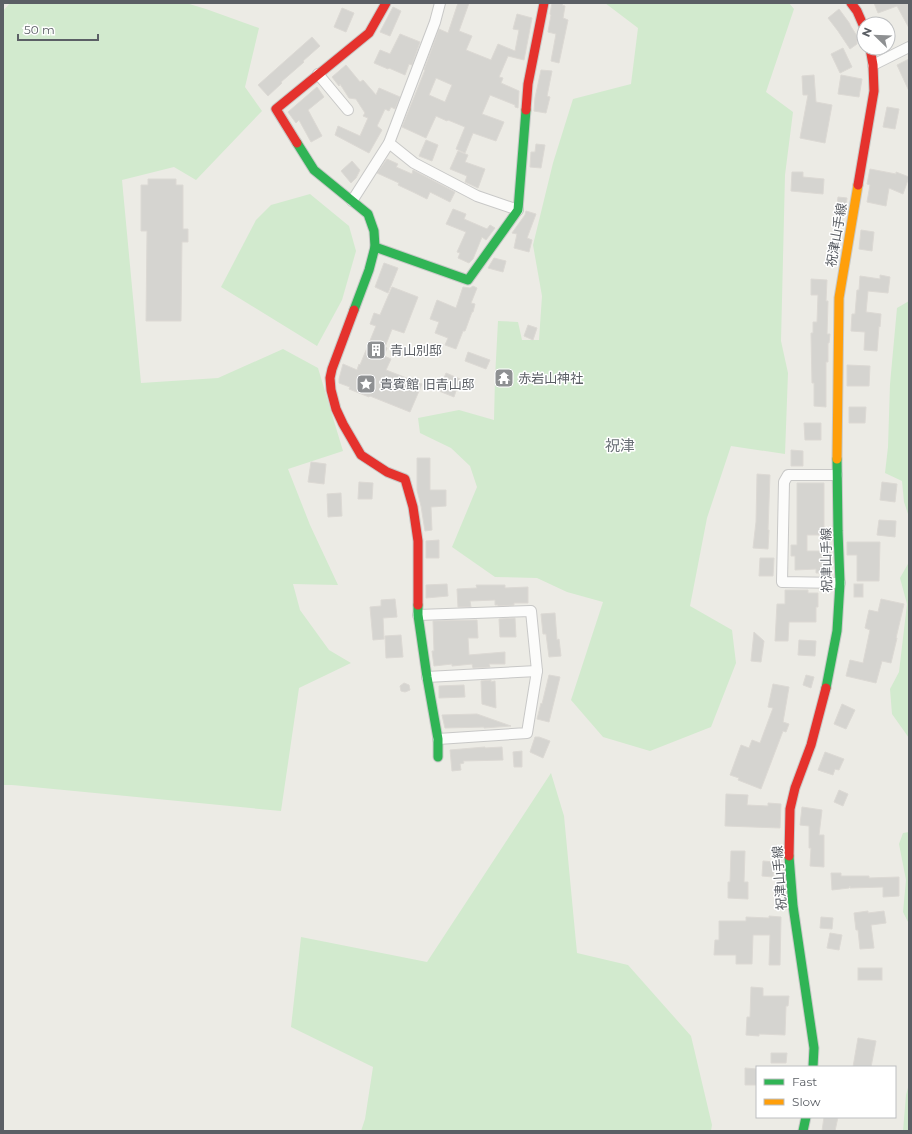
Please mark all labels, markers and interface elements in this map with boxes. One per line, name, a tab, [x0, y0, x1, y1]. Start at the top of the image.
scale bar	[18, 16, 98, 42]
north arrow	[856, 16, 896, 56]
text: 50 m	[24, 22, 55, 37]
text: N	[859, 25, 875, 39]
street label: 祝津山手線	[822, 202, 850, 268]
building icon: 青山別邸	[365, 339, 387, 361]
place label: 青山別邸	[390, 342, 442, 358]
temple icon: 赤岩山神社	[493, 367, 515, 389]
place label: 赤岩山神社	[518, 370, 583, 386]
place icon: 貴賓館 旧青山邸	[355, 373, 377, 395]
place label: 貴賓館 旧青山邸	[380, 376, 474, 392]
district label: 祝津	[605, 436, 635, 455]
street label: 祝津山手線	[817, 527, 835, 593]
street label: 祝津山手線	[769, 845, 789, 911]
legend	[756, 1066, 896, 1118]
text: Fast	[792, 1074, 817, 1089]
text: Slow	[792, 1094, 821, 1109]

